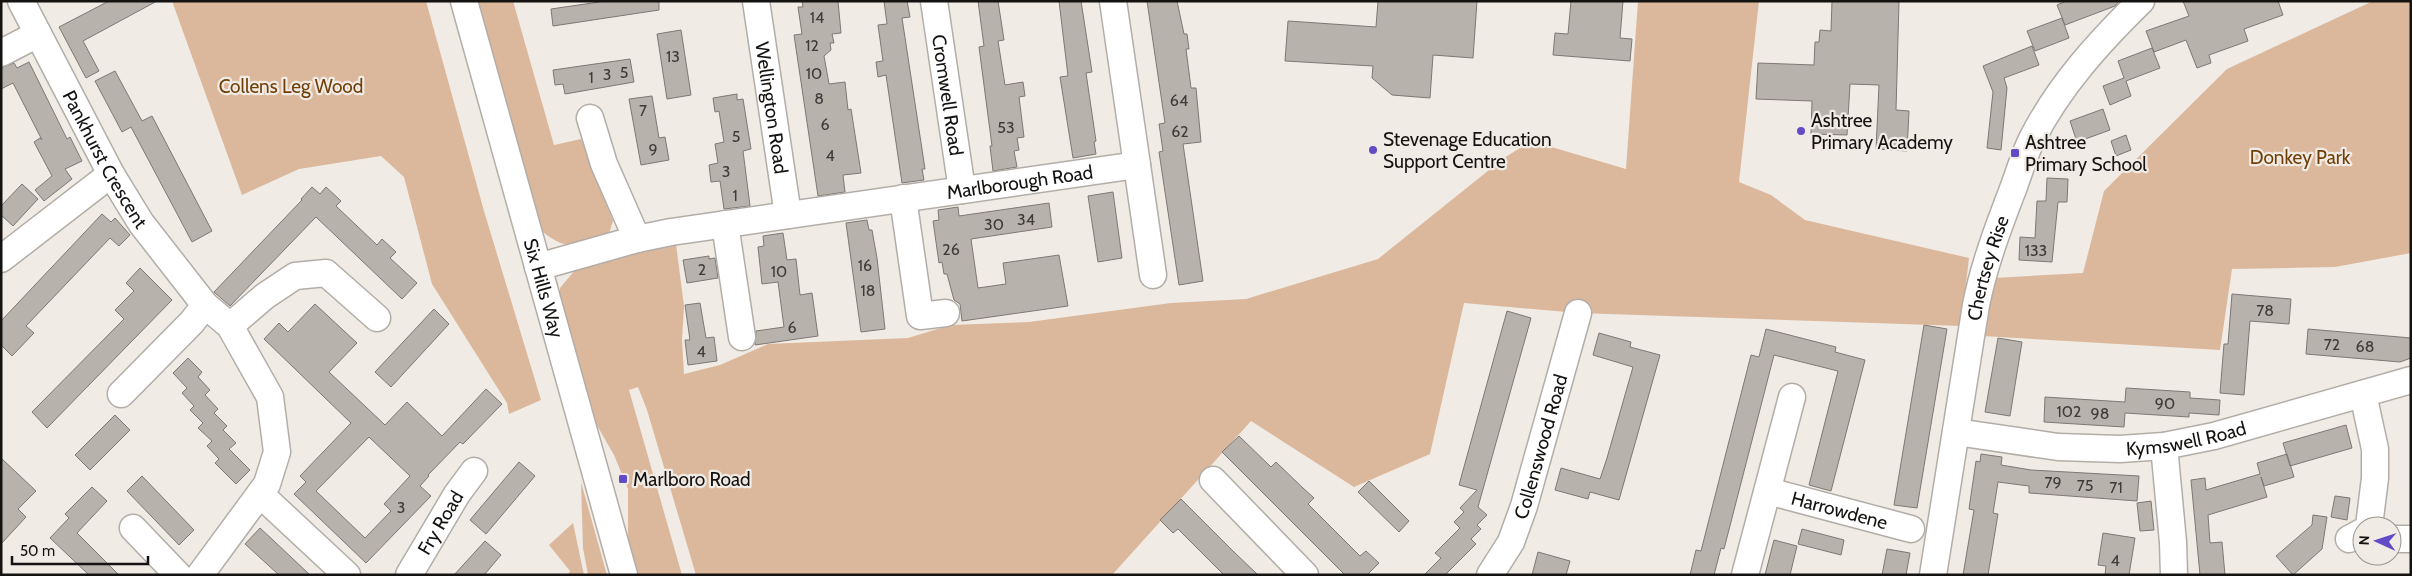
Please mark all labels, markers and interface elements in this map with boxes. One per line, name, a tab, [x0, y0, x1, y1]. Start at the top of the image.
house number: 14	[810, 8, 824, 27]
street label: Cromwell Road	[927, 33, 968, 157]
house number: 12	[805, 36, 819, 55]
street label: Wellington Road	[750, 40, 793, 175]
house number: 13	[666, 47, 680, 66]
house number: 5	[620, 63, 628, 82]
house number: 10	[806, 64, 822, 83]
house number: 3	[603, 65, 611, 84]
house number: 1	[588, 68, 594, 87]
park label: Collens Leg Wood	[219, 75, 363, 98]
street label: Pankhurst Crescent	[57, 86, 152, 234]
house number: 8	[814, 89, 824, 108]
house number: 64	[1170, 91, 1188, 110]
house number: 7	[639, 101, 647, 120]
place label: Ashtree Primary Academy	[1811, 109, 1953, 154]
house number: 6	[820, 115, 830, 134]
house number: 53	[997, 118, 1015, 137]
house number: 62	[1171, 122, 1189, 141]
marker: Ashtree Primary Academy	[1795, 125, 1807, 137]
house number: 5	[732, 127, 740, 146]
place label: Stevenage Education Support Centre	[1383, 128, 1552, 173]
place label: Ashtree Primary School	[2025, 131, 2147, 176]
house number: 9	[648, 140, 658, 159]
marker: Stevenage Education Support Centre	[1367, 144, 1379, 156]
house number: 4	[825, 146, 835, 165]
park label: Donkey Park	[2250, 146, 2351, 169]
marker: Ashtree Primary School	[2009, 147, 2021, 159]
street label: Marlborough Road	[945, 160, 1094, 204]
house number: 3	[722, 162, 730, 181]
house number: 1	[732, 186, 738, 205]
house number: 34	[1017, 210, 1035, 229]
street label: Chertsey Rise	[1963, 212, 2014, 322]
house number: 30	[984, 215, 1004, 234]
street label: Six Hills Way	[519, 236, 568, 341]
house number: 26	[942, 240, 960, 259]
house number: 133	[2025, 241, 2047, 260]
house number: 16	[858, 256, 872, 275]
house number: 2	[698, 260, 706, 279]
house number: 10	[771, 262, 787, 281]
house number: 18	[861, 281, 875, 300]
house number: 78	[2256, 301, 2274, 320]
house number: 6	[787, 318, 797, 337]
house number: 72	[2324, 335, 2340, 354]
house number: 68	[2356, 337, 2374, 356]
house number: 4	[696, 342, 706, 361]
street label: Collenswood Road	[1509, 372, 1572, 523]
house number: 90	[2155, 394, 2175, 413]
house number: 102	[2057, 402, 2081, 421]
house number: 98	[2091, 404, 2109, 423]
street label: Kymswell Road	[2125, 416, 2249, 461]
place label: Marlboro Road	[633, 468, 751, 491]
marker: Marlboro Road	[617, 473, 629, 485]
house number: 79	[2044, 473, 2062, 492]
house number: 75	[2077, 476, 2093, 495]
house number: 71	[2109, 478, 2123, 497]
street label: Fry Road	[413, 487, 468, 559]
street label: Harrowdene	[1789, 487, 1890, 534]
house number: 3	[397, 498, 405, 517]
north arrow	[2352, 516, 2402, 566]
scale bar	[12, 534, 149, 566]
text: N	[2355, 535, 2373, 546]
text: 50 m	[20, 542, 55, 560]
house number: 4	[2110, 551, 2120, 570]

